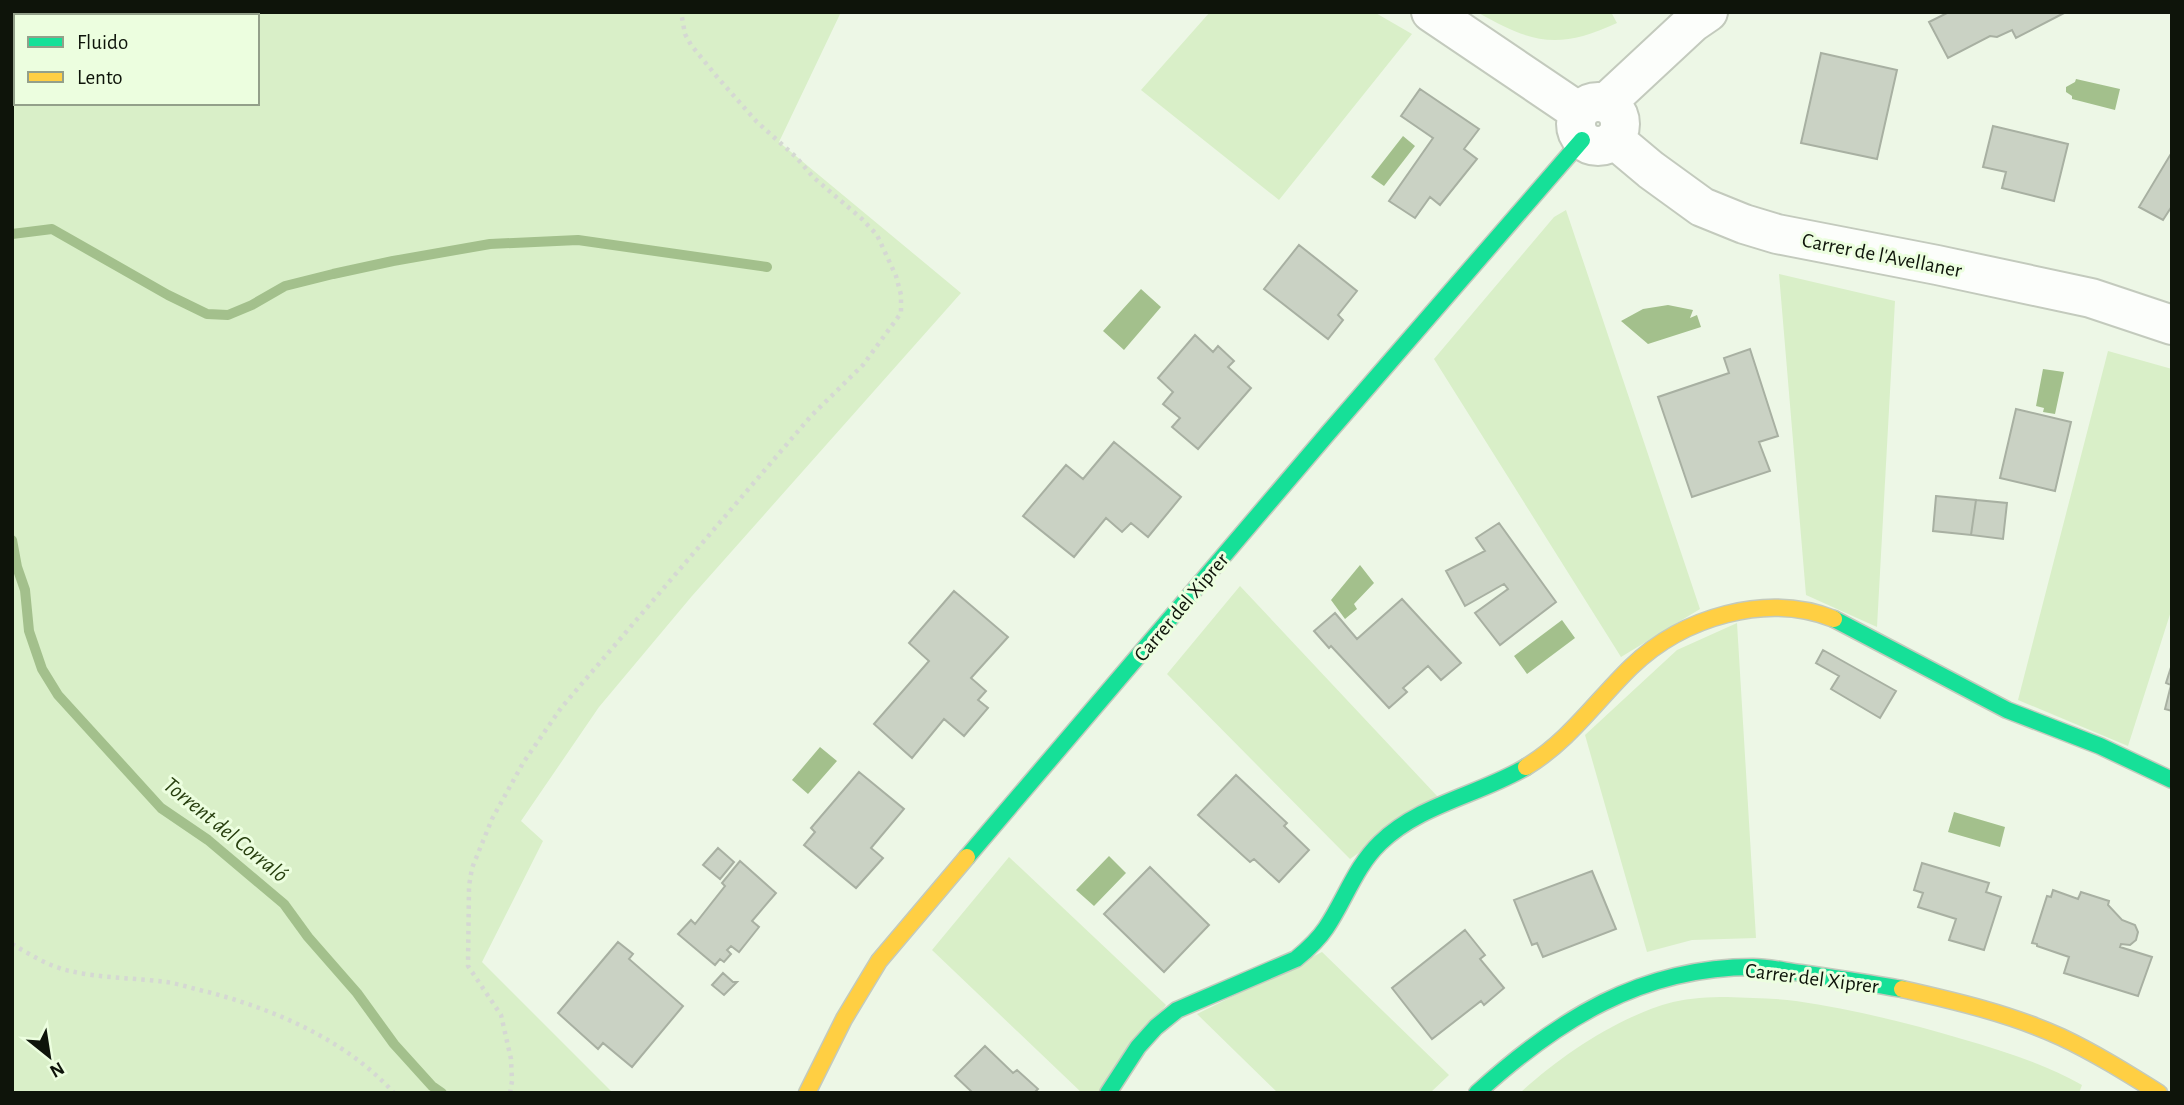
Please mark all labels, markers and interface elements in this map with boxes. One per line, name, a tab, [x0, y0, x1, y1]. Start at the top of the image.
legend	[14, 14, 259, 105]
text: Fluido	[77, 32, 128, 53]
text: Lento	[77, 67, 123, 88]
street label: Carrer de l'Avellaner	[1800, 230, 1964, 281]
street label: Carrer del Xiprer	[1130, 549, 1233, 666]
water label: Torrent del Corraló	[159, 773, 292, 887]
street label: Carrer del Xiprer	[1744, 960, 1880, 997]
north arrow	[14, 1021, 84, 1091]
text: N	[46, 1058, 67, 1081]

